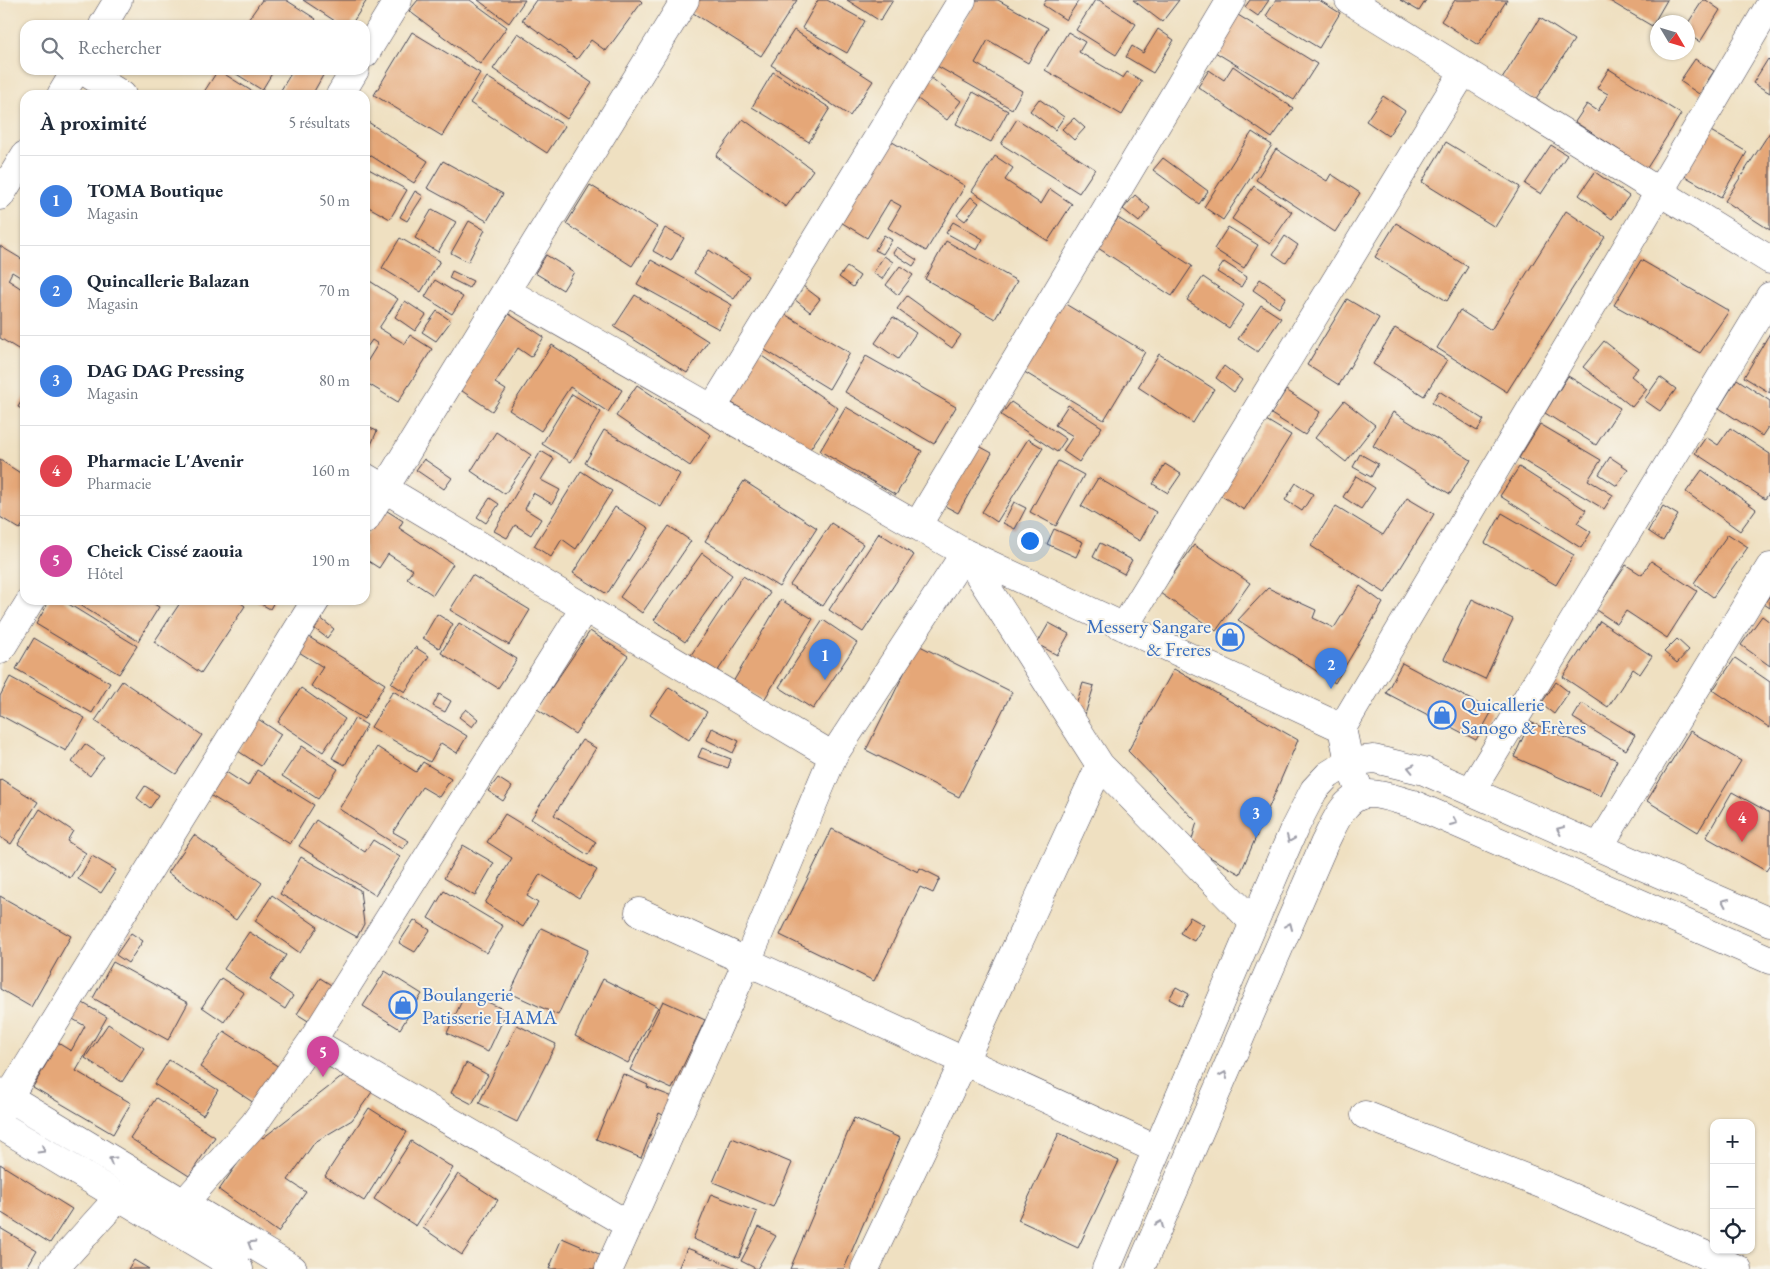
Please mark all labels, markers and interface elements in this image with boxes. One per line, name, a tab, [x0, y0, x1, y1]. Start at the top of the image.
north arrow	[1650, 15, 1695, 60]
search box	[20, 20, 370, 75]
icon: search	[38, 34, 66, 62]
text: Rechercher	[78, 35, 161, 60]
text: À proximité	[40, 109, 147, 136]
text: 5 résultats	[288, 112, 350, 133]
text: TOMA Boutique	[87, 178, 223, 203]
text: 1	[52, 190, 60, 211]
text: 50 m	[319, 190, 350, 211]
text: Magasin	[87, 203, 138, 224]
text: Quincallerie Balazan	[87, 268, 249, 293]
text: 2	[52, 280, 60, 301]
text: 70 m	[319, 280, 350, 301]
text: Magasin	[87, 293, 138, 314]
text: DAG DAG Pressing	[87, 358, 244, 383]
text: 3	[52, 370, 60, 391]
text: 80 m	[319, 370, 350, 391]
text: Magasin	[87, 383, 138, 404]
text: Pharmacie L'Avenir	[87, 448, 244, 473]
text: 4	[52, 460, 60, 481]
text: 160 m	[311, 460, 350, 481]
text: Pharmacie	[87, 473, 151, 494]
your location	[1017, 528, 1043, 554]
text: Cheick Cissé zaouia	[87, 538, 243, 563]
text: 5	[52, 550, 60, 571]
text: 190 m	[311, 550, 350, 571]
text: Hôtel	[87, 563, 123, 584]
place label: Messery Sangare & Freres	[1086, 613, 1211, 662]
shop icon: Messery Sangare & Freres	[1215, 622, 1245, 652]
pin: 1	[809, 639, 841, 680]
pin: 2	[1315, 648, 1347, 689]
place label: Quicallerie Sanogo & Frères	[1461, 691, 1586, 740]
shop icon: Quicallerie Sanogo & Frères	[1427, 700, 1457, 730]
one-way arrow	[1406, 763, 1415, 774]
pin: 3	[1240, 797, 1272, 838]
pin: 4	[1726, 801, 1758, 842]
one-way arrow	[1449, 815, 1458, 826]
one-way arrow	[1556, 826, 1565, 837]
one-way arrow	[1285, 834, 1296, 843]
one-way arrow	[1721, 898, 1730, 909]
one-way arrow	[1282, 922, 1293, 931]
place label: Boulangerie Patisserie HAMA	[422, 981, 557, 1030]
shop icon: Boulangerie Patisserie HAMA	[388, 990, 418, 1020]
pin: 5	[307, 1036, 339, 1077]
one-way arrow	[1218, 1071, 1229, 1080]
map controls	[1710, 1119, 1755, 1254]
button: +	[1710, 1119, 1755, 1164]
one-way arrow	[36, 1144, 45, 1154]
one-way arrow	[108, 1157, 117, 1167]
button: −	[1710, 1164, 1755, 1209]
button: locate	[1710, 1209, 1755, 1254]
one-way arrow	[1153, 1220, 1164, 1229]
one-way arrow	[247, 1241, 256, 1251]

